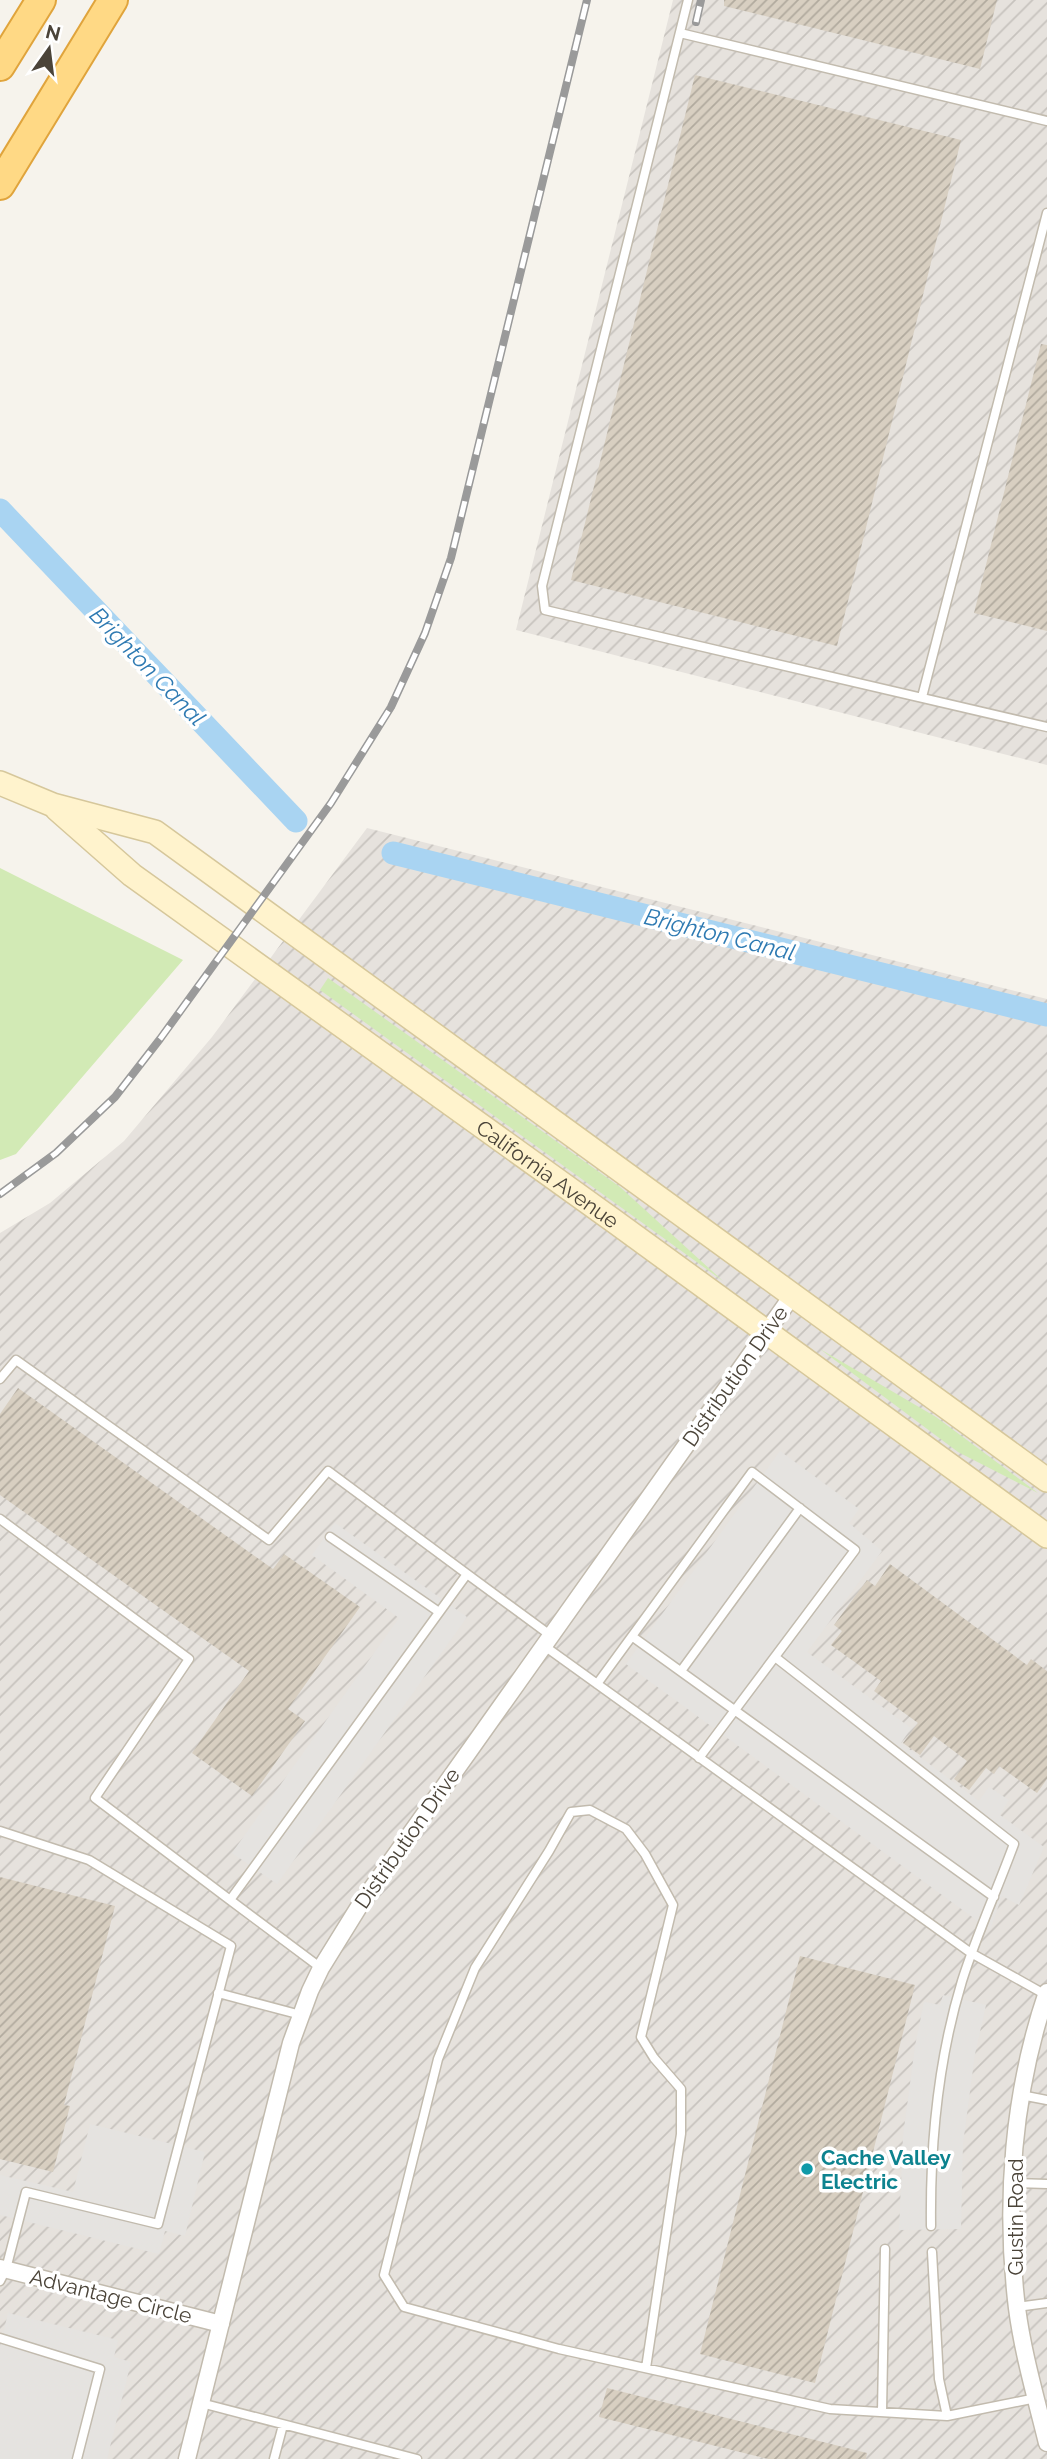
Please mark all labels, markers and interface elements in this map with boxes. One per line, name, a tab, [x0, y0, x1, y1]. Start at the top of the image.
north arrow	[14, 14, 84, 84]
text: N	[43, 20, 63, 45]
water label: Brighton Canal	[85, 601, 211, 731]
water label: Brighton Canal	[642, 902, 798, 966]
street label: California Avenue	[472, 1114, 624, 1233]
street label: Distribution Drive	[677, 1301, 793, 1451]
street label: Distribution Drive	[349, 1763, 465, 1913]
place label: Cache Valley Electric	[821, 2145, 951, 2194]
street label: Gustin Road	[1003, 2158, 1028, 2276]
marker: Cache Valley Electric	[799, 2161, 815, 2177]
street label: Advantage Circle	[27, 2264, 195, 2328]

